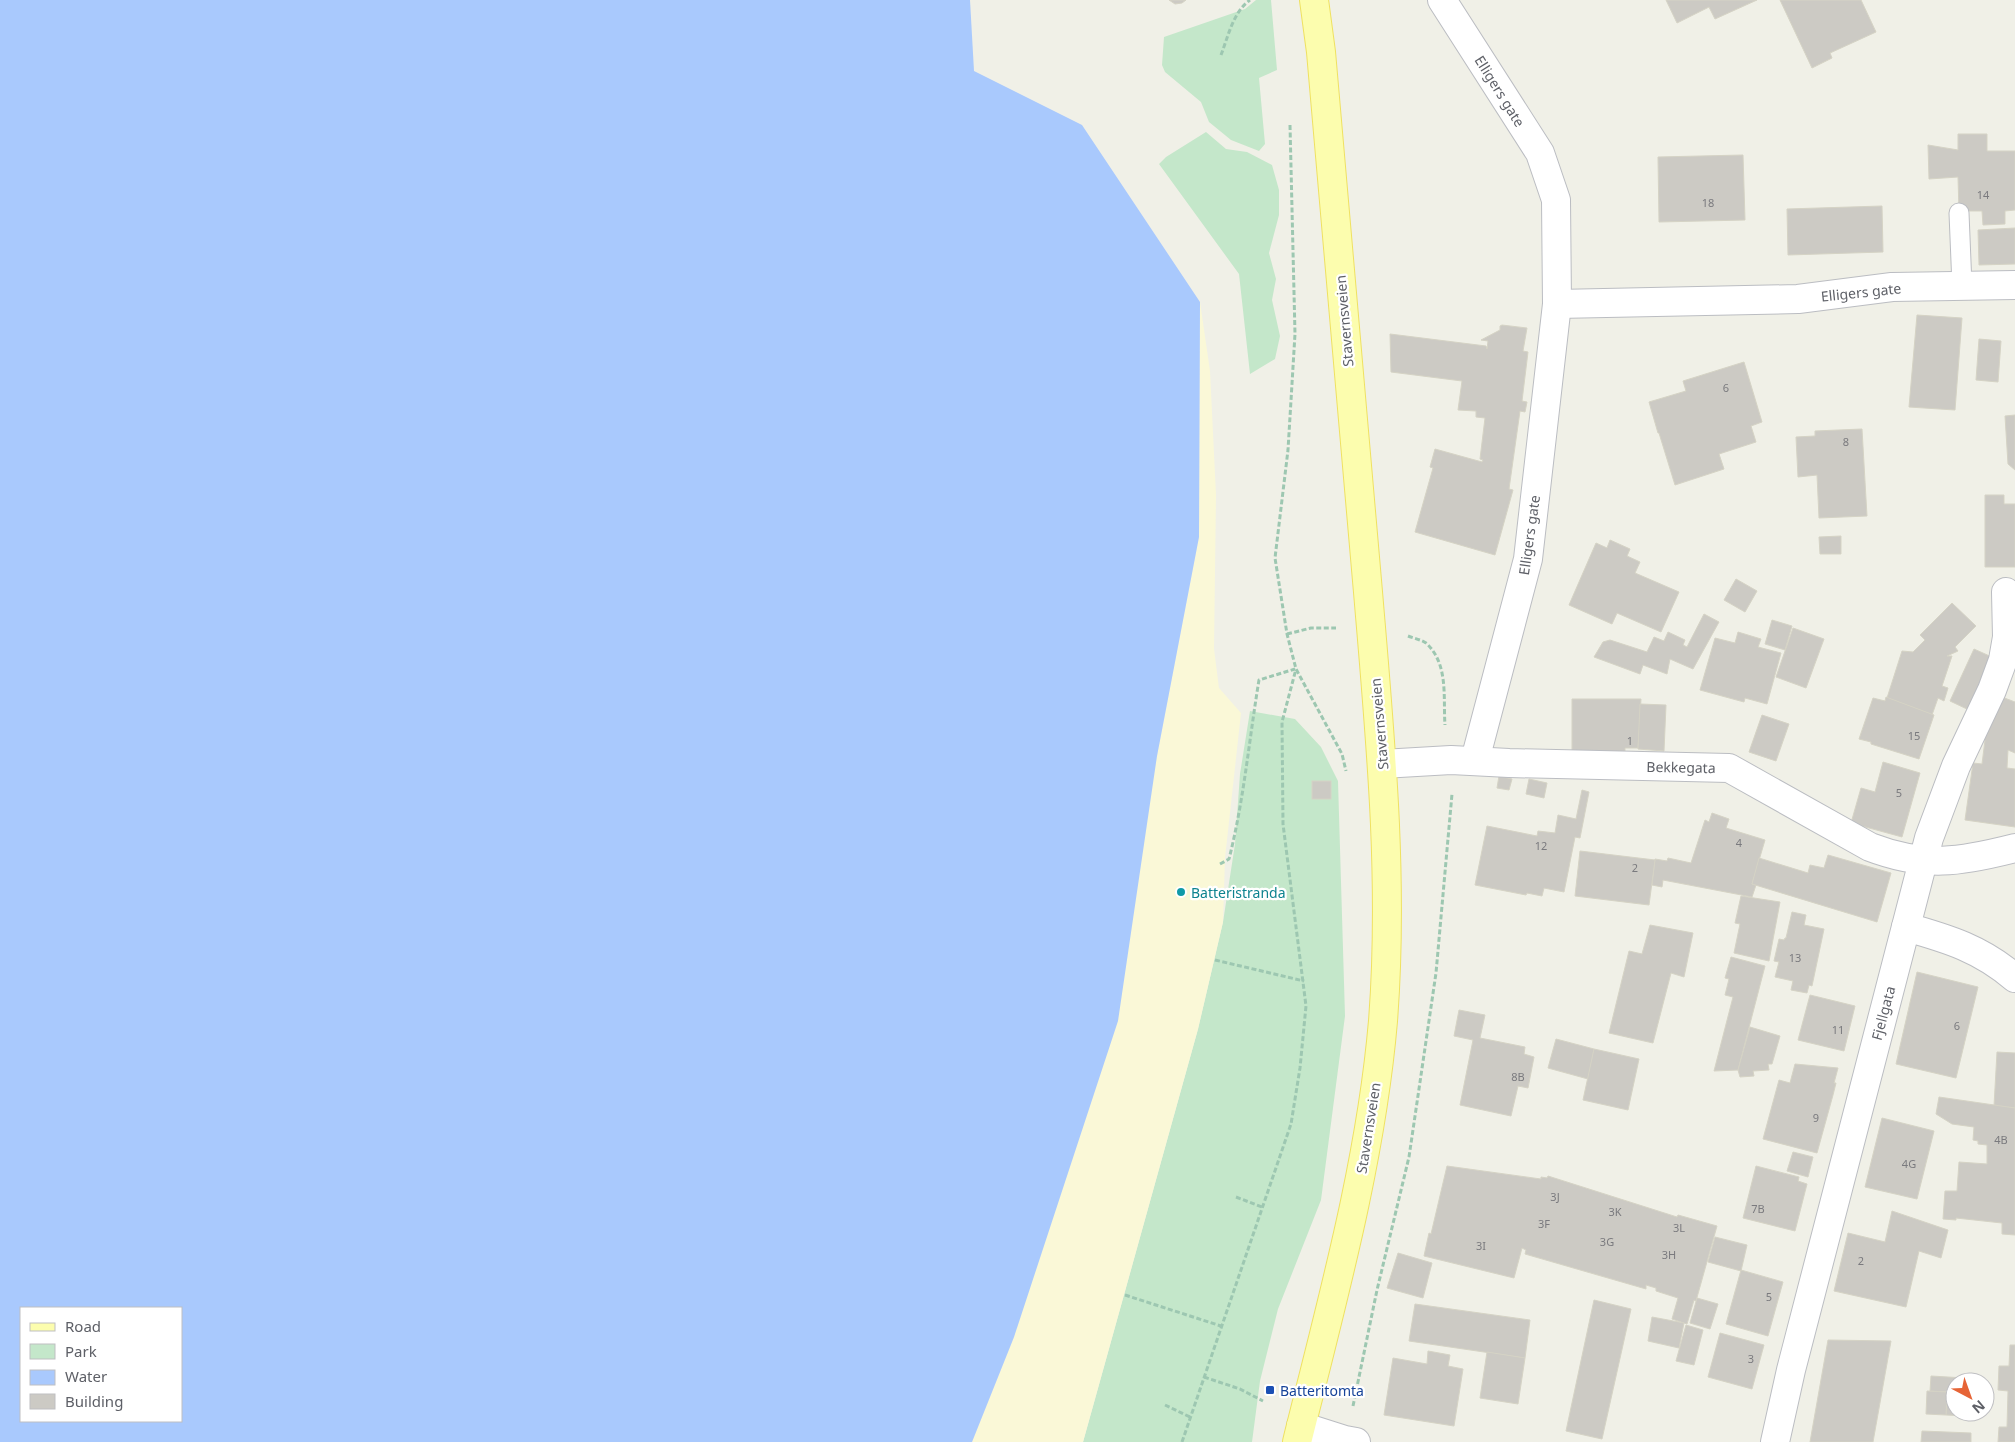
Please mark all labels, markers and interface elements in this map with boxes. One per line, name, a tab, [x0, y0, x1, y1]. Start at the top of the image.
street label: Elligers gate	[1471, 52, 1529, 130]
house number: 14	[1977, 187, 1990, 202]
house number: 18	[1702, 195, 1714, 210]
street label: Stavernsveien	[1331, 274, 1357, 368]
street label: Elligers gate	[1820, 278, 1902, 306]
house number: 6	[1723, 380, 1729, 395]
house number: 8	[1843, 434, 1849, 449]
street label: Elligers gate	[1514, 494, 1544, 576]
street label: Stavernsveien	[1366, 677, 1392, 771]
house number: 15	[1908, 728, 1920, 743]
house number: 1	[1627, 733, 1633, 748]
street label: Bekkegata	[1646, 757, 1716, 777]
house number: 5	[1896, 785, 1902, 800]
house number: 4	[1736, 835, 1743, 850]
house number: 12	[1535, 838, 1547, 853]
house number: 2	[1632, 860, 1638, 875]
place label: Batteristranda	[1191, 883, 1286, 902]
marker: Batteristranda	[1175, 886, 1187, 898]
house number: 13	[1789, 950, 1801, 965]
street label: Fjellgata	[1867, 984, 1899, 1042]
house number: 6	[1954, 1018, 1960, 1033]
house number: 11	[1832, 1022, 1844, 1037]
house number: 8B	[1511, 1069, 1525, 1084]
street label: Stavernsveien	[1351, 1081, 1385, 1175]
house number: 9	[1813, 1110, 1819, 1125]
house number: 4B	[1994, 1132, 2008, 1147]
house number: 4G	[1902, 1156, 1916, 1171]
house number: 3J	[1550, 1189, 1560, 1204]
house number: 7B	[1751, 1201, 1765, 1216]
house number: 3K	[1608, 1204, 1622, 1219]
house number: 3F	[1538, 1216, 1550, 1231]
house number: 3L	[1673, 1220, 1685, 1235]
house number: 3G	[1600, 1234, 1614, 1249]
house number: 3I	[1476, 1238, 1486, 1253]
house number: 3H	[1662, 1247, 1676, 1262]
house number: 2	[1858, 1253, 1864, 1268]
house number: 5	[1766, 1289, 1772, 1304]
legend	[20, 1307, 182, 1422]
text: Road	[65, 1316, 101, 1336]
text: Park	[65, 1341, 97, 1361]
house number: 3	[1748, 1351, 1754, 1366]
text: Water	[65, 1366, 107, 1386]
north arrow	[1945, 1372, 1995, 1422]
place label: Batteritomta	[1280, 1381, 1364, 1400]
marker: Batteritomta	[1264, 1384, 1276, 1396]
text: Building	[65, 1391, 123, 1411]
text: N	[1968, 1396, 1989, 1418]

